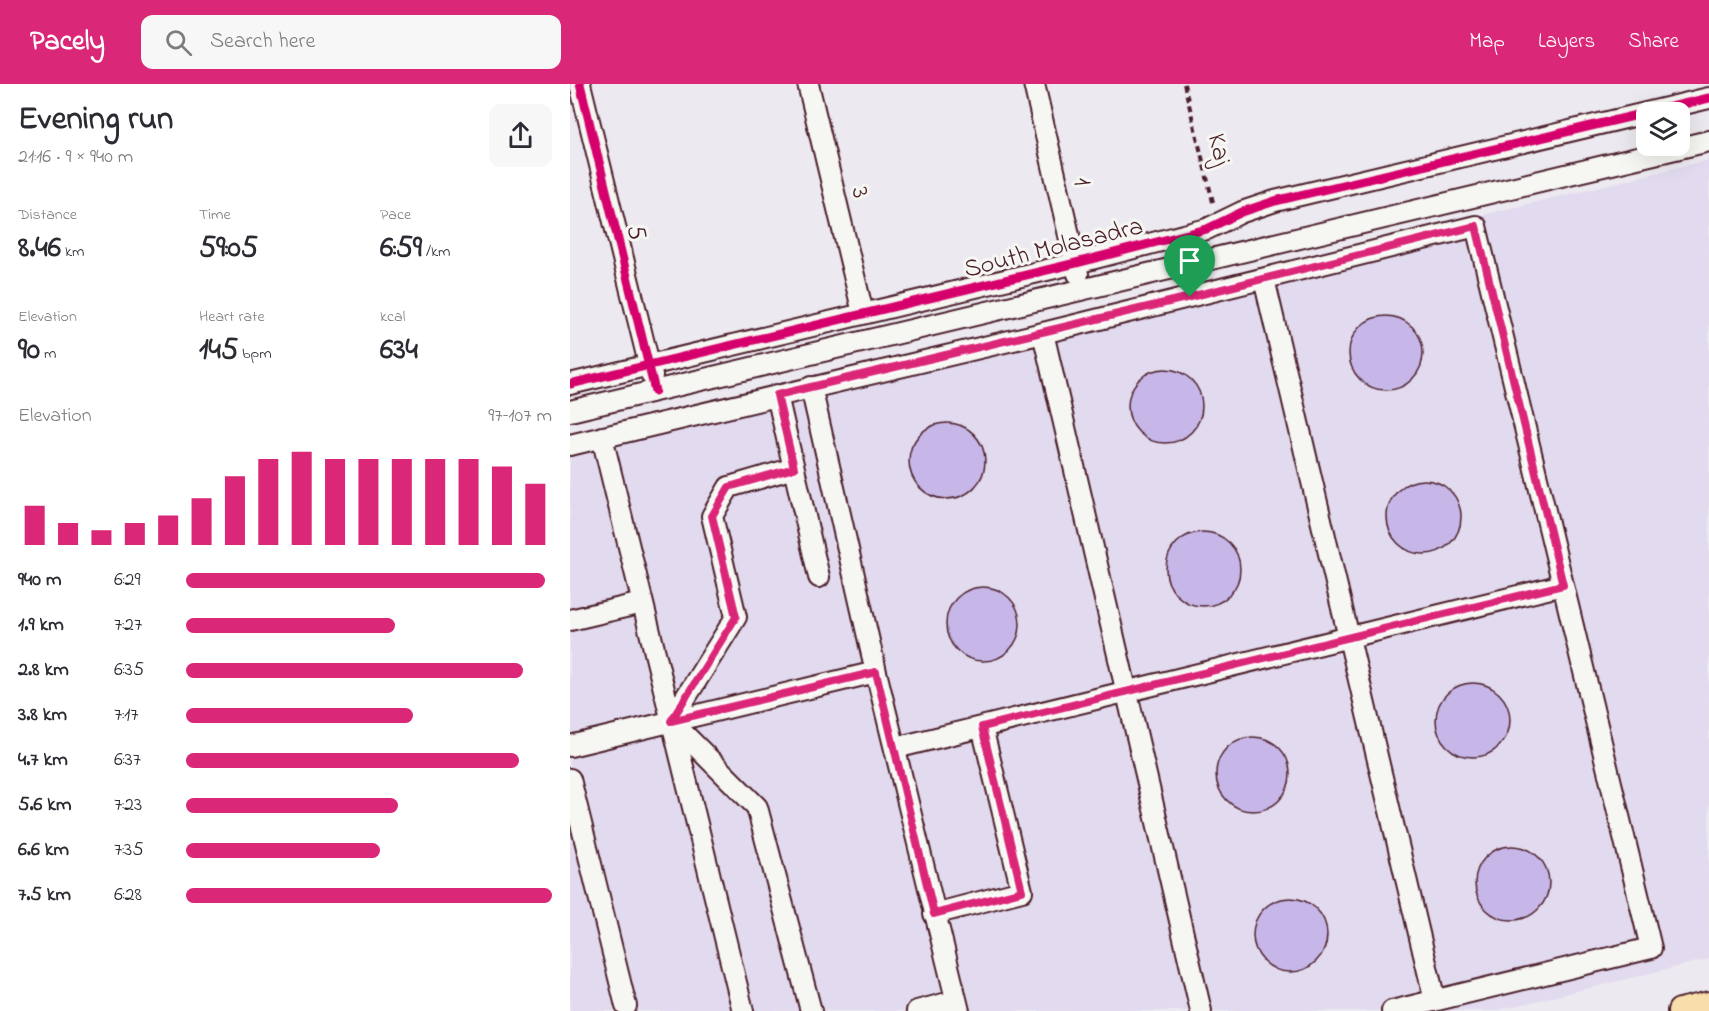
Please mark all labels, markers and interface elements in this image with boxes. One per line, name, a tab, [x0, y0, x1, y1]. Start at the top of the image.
search box	[141, 15, 561, 69]
text: Pacely	[30, 22, 105, 63]
icon: search	[162, 26, 195, 59]
text: Search here	[210, 26, 315, 58]
text: Map	[1469, 27, 1505, 57]
text: Layers	[1538, 27, 1595, 57]
text: Share	[1628, 27, 1679, 57]
text: Evening run	[18, 96, 173, 144]
map controls	[1636, 102, 1690, 156]
button: layers	[1636, 102, 1690, 156]
button: share	[489, 104, 552, 167]
street label: Kaj	[1196, 130, 1241, 171]
text: 21:16 · 9 × 940 m	[18, 143, 133, 172]
street label: 1	[1062, 173, 1101, 190]
street label: 3	[839, 183, 879, 202]
text: Distance	[18, 203, 77, 227]
text: Time	[199, 203, 231, 227]
text: Pace	[380, 203, 411, 227]
street label: South Molasadra	[960, 208, 1147, 290]
street label: 5	[615, 221, 655, 245]
text: 8.46	[18, 227, 61, 271]
text: 59:05	[199, 227, 258, 271]
text: 6:59	[380, 227, 422, 271]
pin	[1164, 235, 1215, 297]
text: km	[61, 240, 84, 264]
text: /km	[422, 240, 450, 264]
icon: arrive	[1173, 244, 1206, 277]
text: Elevation	[18, 305, 77, 329]
text: Heart rate	[199, 305, 265, 329]
text: kcal	[380, 305, 405, 329]
text: 90	[18, 329, 40, 373]
text: 145	[199, 329, 238, 373]
text: 634	[380, 329, 418, 373]
text: m	[40, 342, 56, 366]
text: bpm	[238, 342, 272, 366]
text: Elevation	[18, 402, 92, 431]
text: 97–107 m	[488, 402, 552, 431]
text: 940 m	[18, 566, 61, 595]
text: 6:29	[114, 566, 140, 595]
text: 1.9 km	[18, 611, 64, 640]
text: 7:27	[114, 611, 142, 640]
text: 2.8 km	[18, 656, 69, 685]
text: 6:35	[114, 656, 144, 685]
text: 3.8 km	[18, 701, 67, 730]
text: 7:17	[114, 701, 139, 730]
text: 4.7 km	[18, 746, 68, 775]
text: 6:37	[114, 746, 141, 775]
text: 5.6 km	[18, 791, 72, 820]
text: 7:23	[114, 791, 142, 820]
text: 6.6 km	[18, 836, 69, 865]
text: 7:35	[114, 836, 144, 865]
text: 7.5 km	[18, 881, 71, 910]
text: 6:28	[114, 881, 142, 910]

